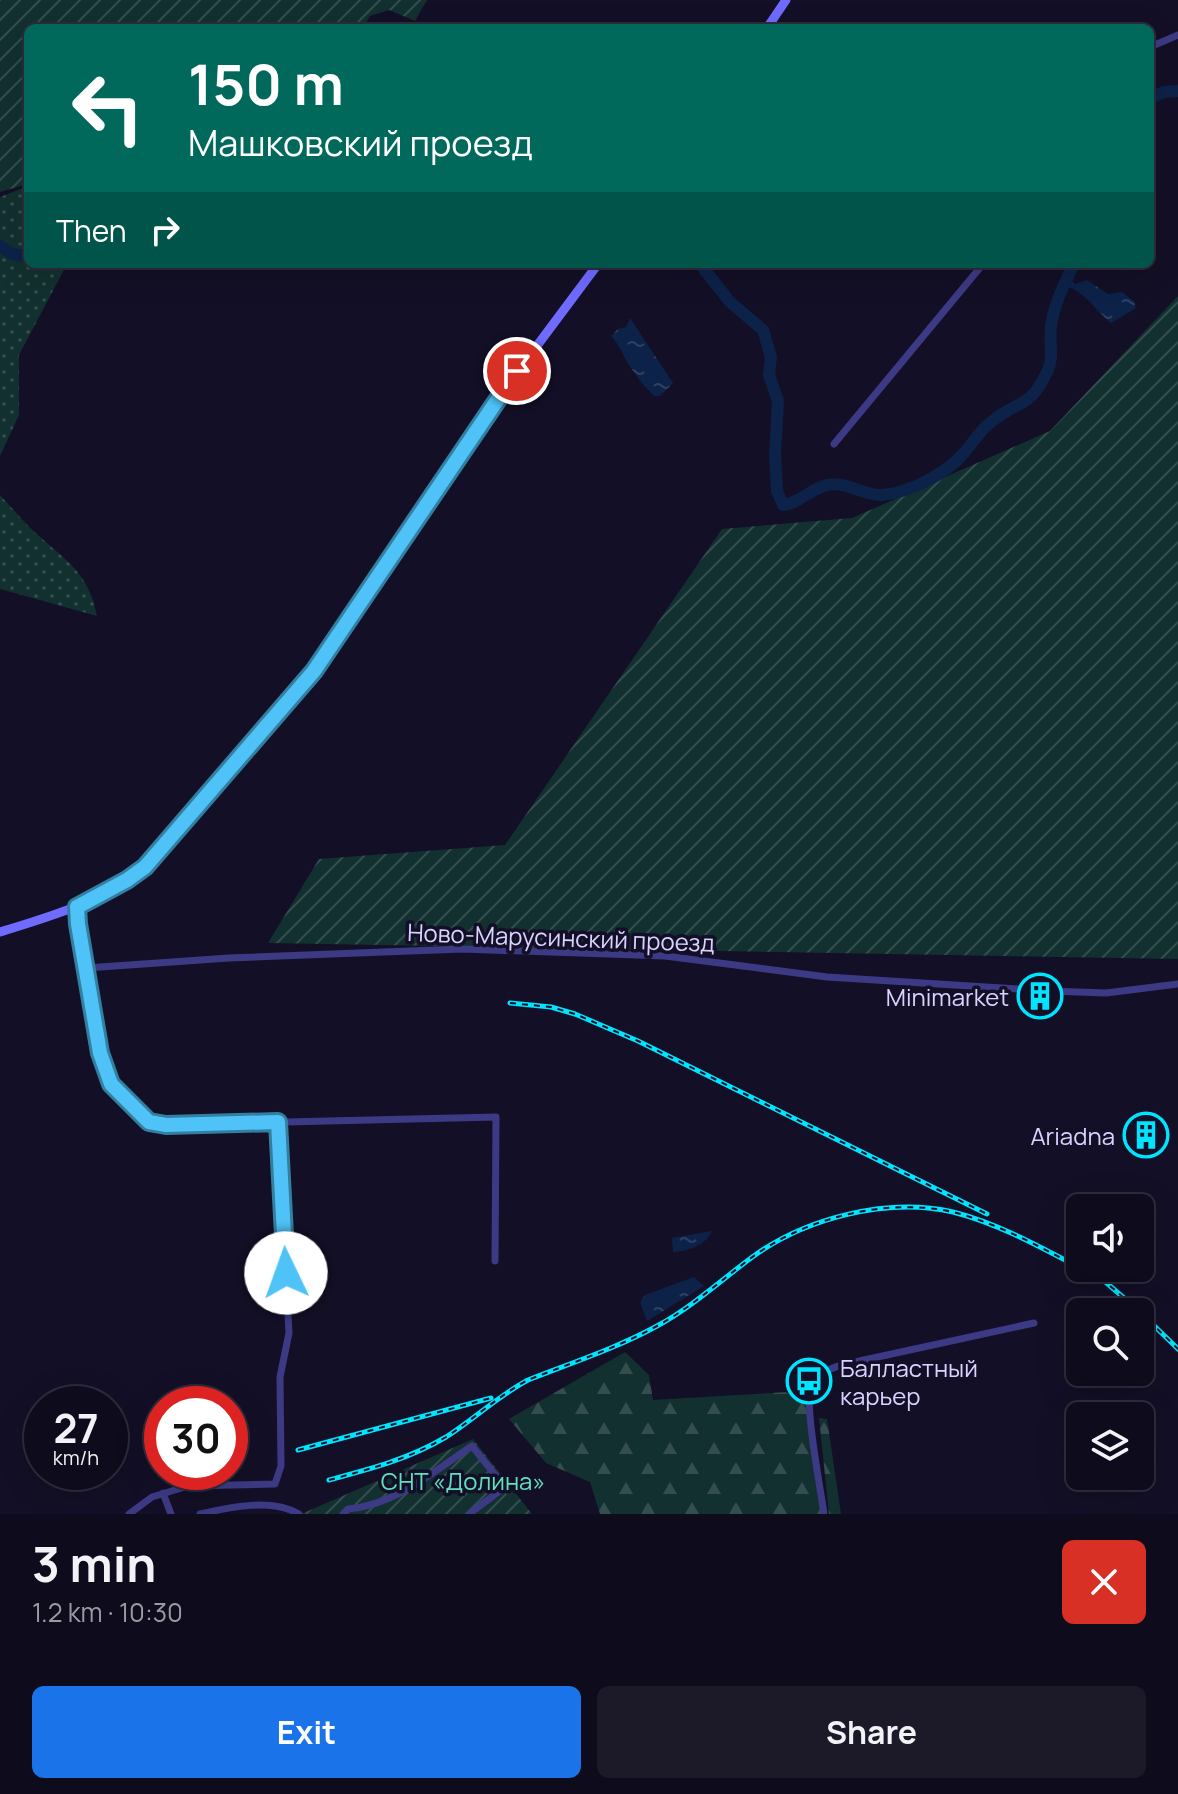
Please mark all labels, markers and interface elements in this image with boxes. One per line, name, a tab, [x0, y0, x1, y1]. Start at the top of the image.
text: 150 m	[188, 45, 344, 122]
icon: left	[56, 56, 160, 160]
text: Машковский проезд	[188, 118, 533, 167]
icon: right	[143, 208, 187, 252]
text: Then	[56, 210, 127, 251]
pin	[483, 337, 551, 405]
icon: arrive	[495, 349, 539, 393]
street label: Ново-Марусинский проезд	[407, 915, 715, 959]
building icon: Minimarket	[1016, 972, 1064, 1020]
place label: Minimarket	[886, 980, 1009, 1013]
building icon: Ariadna	[1122, 1111, 1170, 1159]
place label: Ariadna	[1030, 1119, 1115, 1152]
map controls	[1066, 1194, 1154, 1490]
button: sound	[1066, 1194, 1154, 1282]
position arrow	[244, 1231, 328, 1315]
button: search	[1066, 1298, 1154, 1386]
place label: Балластный карьер	[840, 1351, 978, 1412]
bus stop icon: Балластный карьер	[785, 1357, 833, 1405]
speed limit sign: 30	[144, 1386, 248, 1490]
text: 27	[53, 1400, 99, 1455]
button: layers	[1066, 1402, 1154, 1490]
text: km/h	[53, 1444, 99, 1471]
park label: СНТ «Долина»	[381, 1464, 545, 1497]
text: 3 min	[32, 1531, 156, 1596]
button: close	[1062, 1540, 1146, 1624]
text: 1.2 km · 10:30	[32, 1594, 183, 1630]
button: Exit	[32, 1686, 581, 1778]
button: Share	[597, 1686, 1146, 1778]

